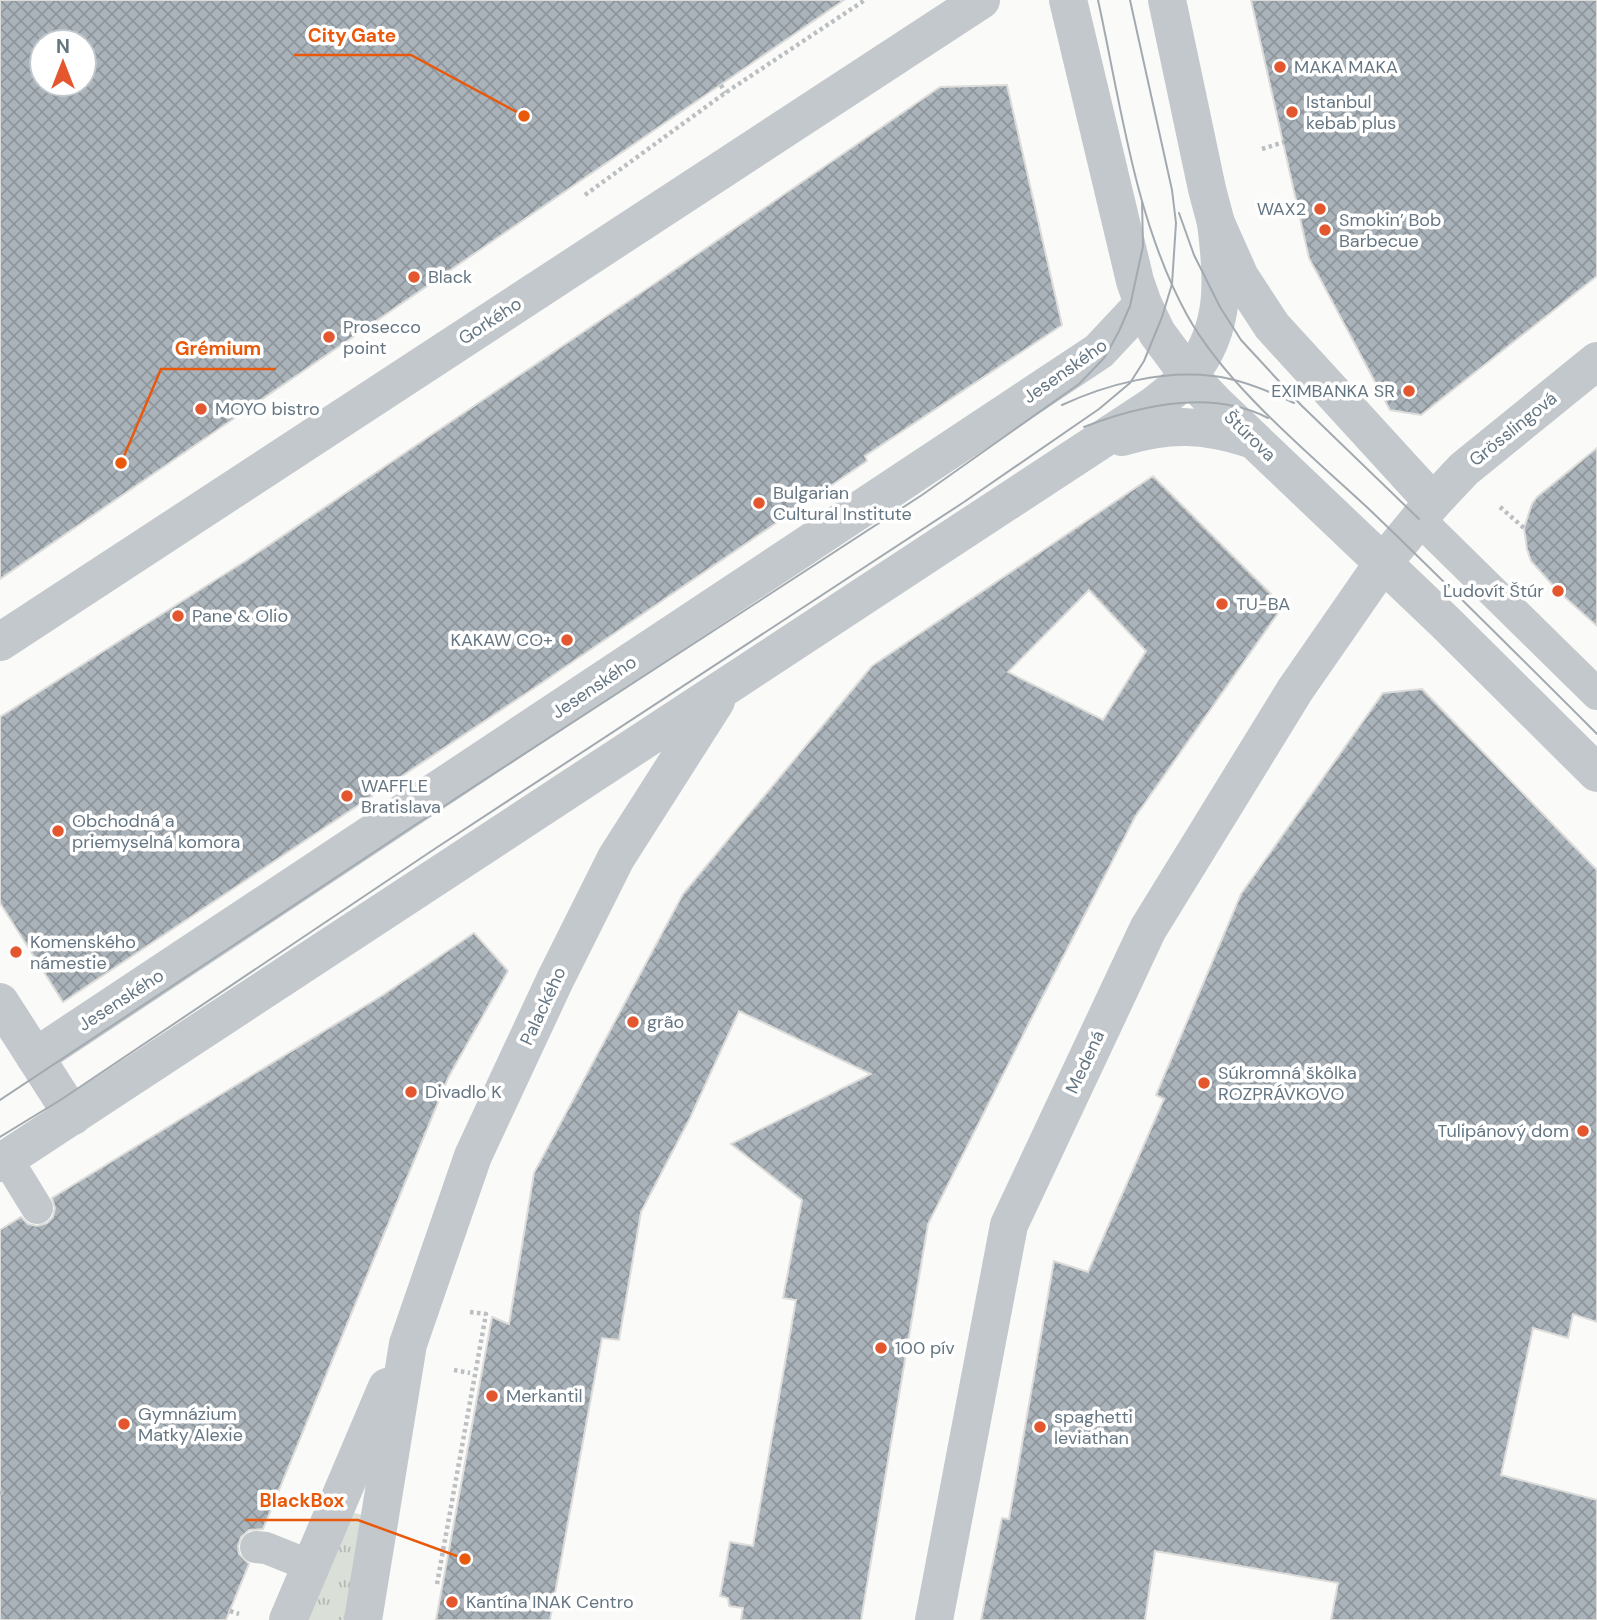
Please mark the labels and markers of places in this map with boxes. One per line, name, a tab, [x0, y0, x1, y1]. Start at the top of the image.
callout: City Gate	[294, 15, 411, 55]
place label: MAKA MAKA	[1294, 55, 1398, 79]
marker: MAKA MAKA	[1272, 59, 1288, 75]
place label: Istanbul kebab plus	[1306, 90, 1396, 135]
marker: Istanbul kebab plus	[1284, 104, 1300, 120]
place label: WAX2	[1257, 197, 1306, 221]
marker: WAX2	[1312, 201, 1328, 217]
place label: Smokin’ Bob Barbecue	[1339, 208, 1441, 253]
marker: Smokin’ Bob Barbecue	[1317, 222, 1333, 238]
place label: Black	[428, 265, 472, 289]
marker: Black	[406, 269, 422, 285]
place label: Prosecco point	[343, 315, 421, 360]
callout: Grémium	[161, 329, 276, 369]
marker: Prosecco point	[321, 329, 337, 345]
place label: EXIMBANKA SR	[1271, 379, 1395, 403]
marker: EXIMBANKA SR	[1401, 383, 1417, 399]
place label: MOYO bistro	[215, 397, 320, 421]
marker: MOYO bistro	[193, 401, 209, 417]
place label: Bulgarian Cultural Institute	[773, 481, 912, 526]
marker: Bulgarian Cultural Institute	[751, 495, 767, 511]
place label: Ľudovít Štúr	[1443, 579, 1544, 603]
marker: Ľudovít Štúr	[1550, 583, 1566, 599]
place label: TU-BA	[1236, 592, 1290, 616]
marker: TU-BA	[1214, 596, 1230, 612]
place label: Pane & Olio	[192, 604, 288, 628]
marker: Pane & Olio	[170, 608, 186, 624]
place label: KAKAW CO+	[450, 628, 553, 652]
marker: KAKAW CO+	[559, 632, 575, 648]
place label: WAFFLE Bratislava	[361, 774, 441, 819]
marker: WAFFLE Bratislava	[339, 788, 355, 804]
place label: Obchodná a priemyselná komora	[72, 809, 240, 854]
marker: Obchodná a priemyselná komora	[50, 823, 66, 839]
place label: Komenského námestie	[30, 930, 136, 975]
marker: Komenského námestie	[8, 944, 24, 960]
place label: grão	[647, 1010, 684, 1034]
marker: grão	[625, 1014, 641, 1030]
place label: Súkromná škôlka ROZPRÁVKOVO	[1218, 1061, 1357, 1106]
marker: Súkromná škôlka ROZPRÁVKOVO	[1196, 1075, 1212, 1091]
place label: Divadlo K	[425, 1080, 502, 1104]
marker: Divadlo K	[403, 1084, 419, 1100]
place label: Tulipánový dom	[1437, 1119, 1569, 1143]
marker: Tulipánový dom	[1575, 1123, 1591, 1139]
place label: 100 pív	[895, 1336, 955, 1360]
marker: 100 pív	[873, 1340, 889, 1356]
place label: Merkantil	[506, 1384, 583, 1408]
marker: Merkantil	[484, 1388, 500, 1404]
place label: Gymnázium Matky Alexie	[138, 1402, 243, 1447]
place label: spaghetti leviathan	[1054, 1405, 1133, 1450]
marker: Gymnázium Matky Alexie	[116, 1416, 132, 1432]
marker: spaghetti leviathan	[1032, 1419, 1048, 1435]
callout: BlackBox	[245, 1480, 358, 1520]
place label: Kantína INAK Centro	[466, 1590, 634, 1614]
marker: Kantína INAK Centro	[444, 1594, 460, 1610]

